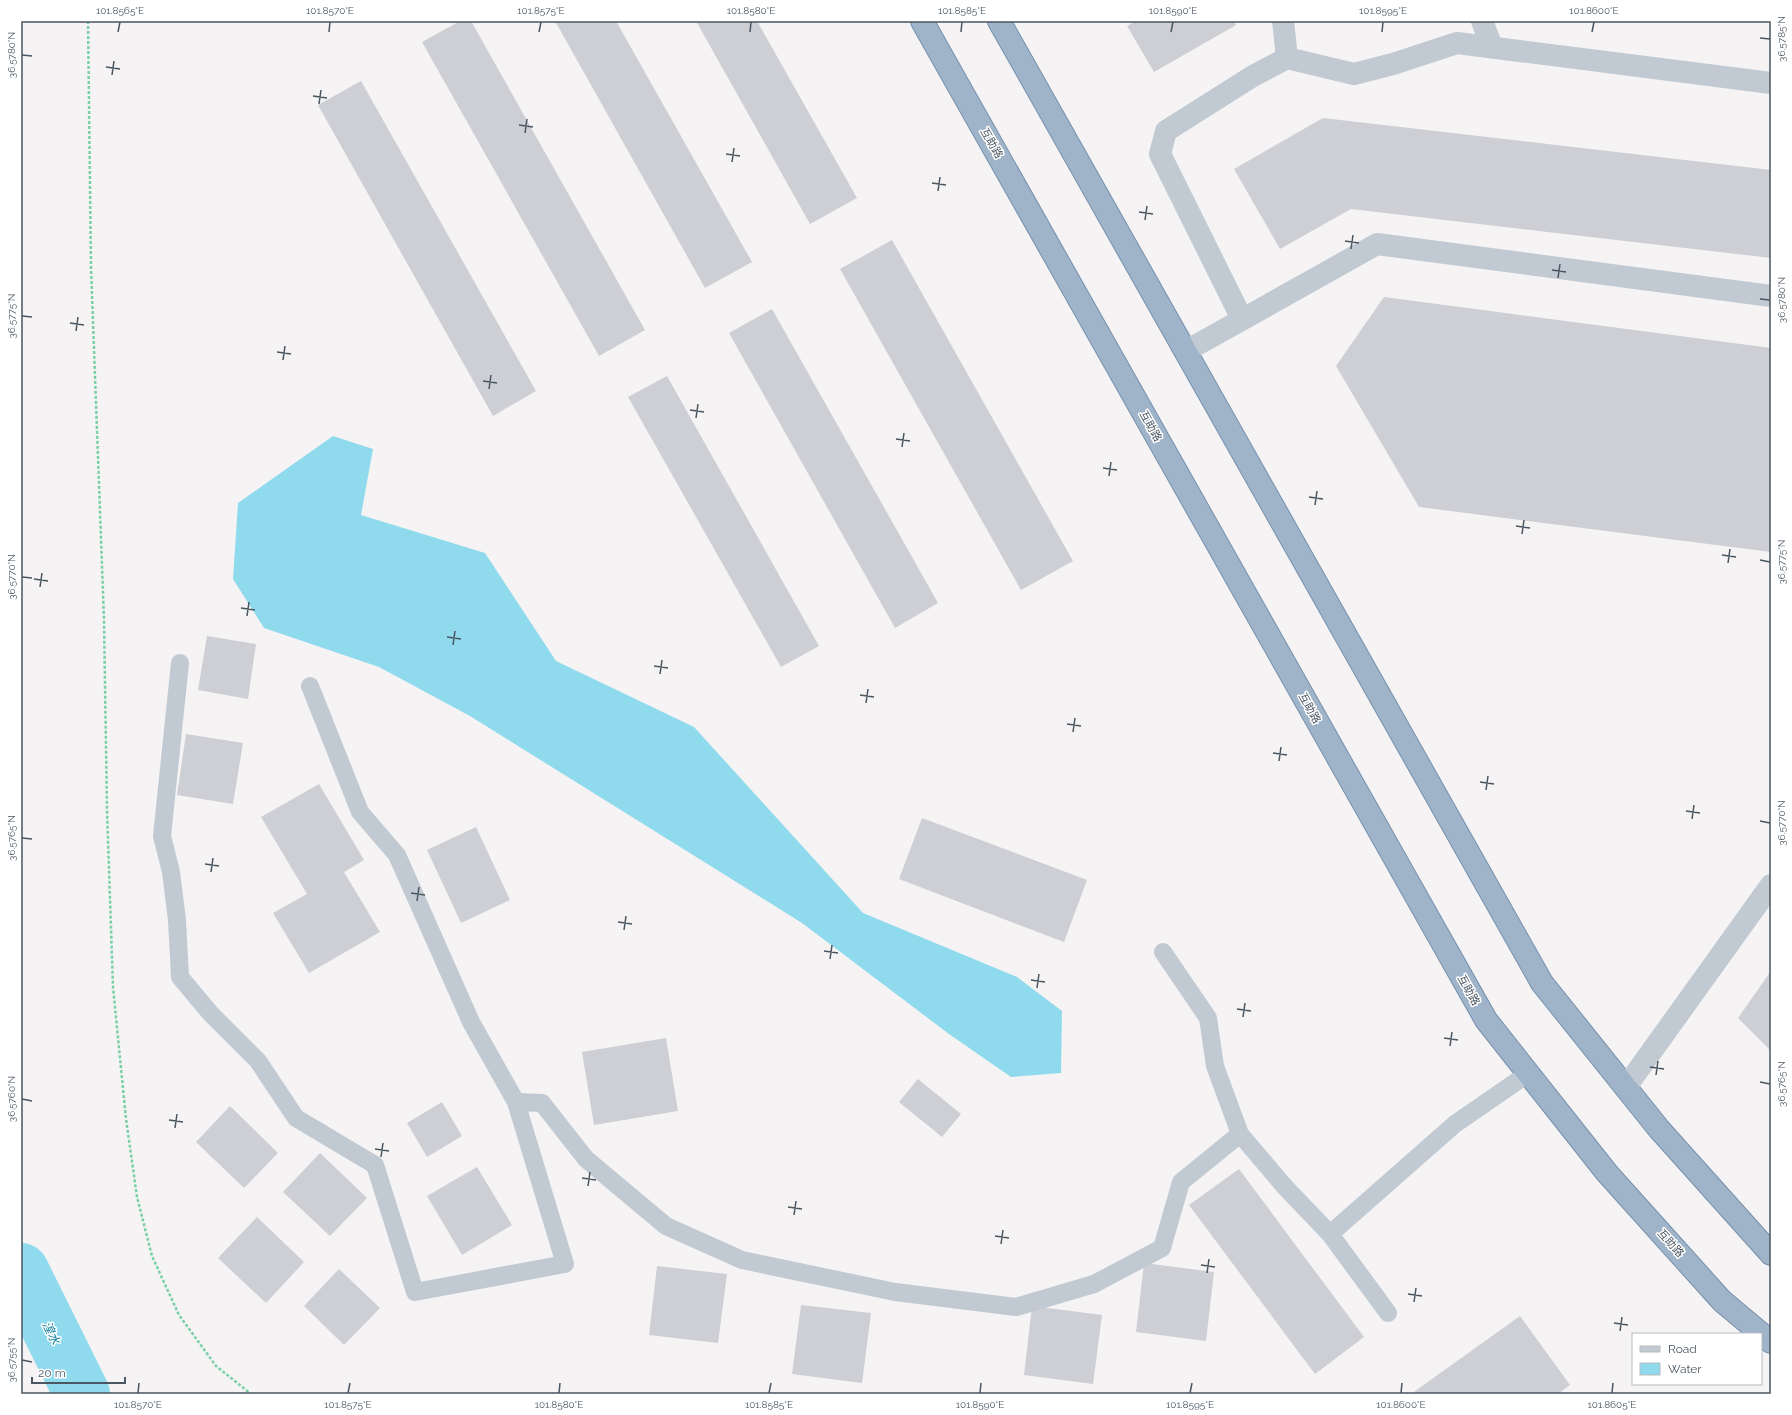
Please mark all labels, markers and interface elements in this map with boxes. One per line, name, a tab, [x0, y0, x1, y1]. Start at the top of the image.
text: 101.8565°E	[96, 5, 144, 16]
text: 101.8570°E	[306, 5, 354, 16]
text: 101.8575°E	[517, 5, 565, 16]
text: 101.8580°E	[727, 5, 775, 16]
text: 101.8585°E	[938, 5, 986, 16]
text: 101.8590°E	[1149, 5, 1197, 16]
text: 101.8595°E	[1359, 5, 1407, 16]
text: 101.8600°E	[1569, 5, 1619, 16]
text: 36.5785°N	[1776, 16, 1787, 62]
text: 36.5780°N	[6, 32, 17, 78]
street label: 互助路	[978, 126, 1005, 161]
text: 36.5780°N	[1776, 277, 1787, 323]
text: 36.5775°N	[6, 293, 17, 339]
street label: 互助路	[1137, 409, 1164, 444]
text: 36.5775°N	[1776, 539, 1787, 585]
text: 36.5770°N	[6, 554, 17, 600]
street label: 互助路	[1296, 691, 1323, 726]
text: 36.5770°N	[1776, 800, 1787, 846]
text: 36.5765°N	[6, 815, 17, 861]
street label: 互助路	[1455, 973, 1482, 1008]
text: 36.5765°N	[1776, 1061, 1787, 1107]
text: 36.5760°N	[6, 1076, 17, 1122]
street label: 互助路	[1655, 1227, 1686, 1260]
water label: 湟水	[39, 1319, 63, 1348]
legend	[1632, 1333, 1762, 1385]
text: 36.5755°N	[6, 1337, 17, 1383]
text: Road	[1668, 1342, 1697, 1356]
scale bar	[32, 1359, 125, 1385]
text: Water	[1668, 1362, 1702, 1376]
text: 20 m	[38, 1366, 66, 1380]
text: 101.8570°E	[114, 1399, 162, 1410]
text: 101.8575°E	[324, 1399, 372, 1410]
text: 101.8580°E	[535, 1399, 583, 1410]
text: 101.8585°E	[745, 1399, 793, 1410]
text: 101.8590°E	[956, 1399, 1004, 1410]
text: 101.8595°E	[1166, 1399, 1214, 1410]
text: 101.8600°E	[1376, 1399, 1426, 1410]
text: 101.8605°E	[1588, 1399, 1636, 1410]

